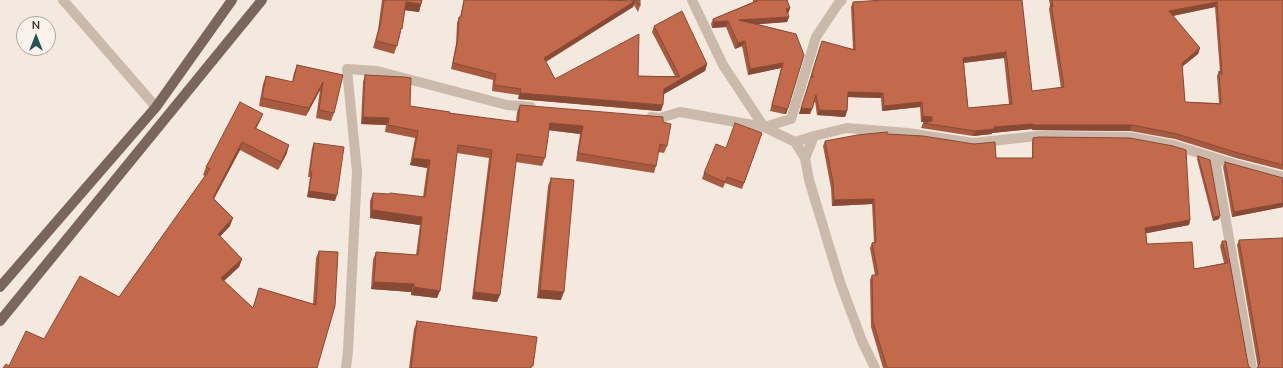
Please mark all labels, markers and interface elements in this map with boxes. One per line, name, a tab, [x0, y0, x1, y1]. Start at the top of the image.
north arrow	[16, 16, 56, 56]
text: N	[32, 18, 40, 32]

